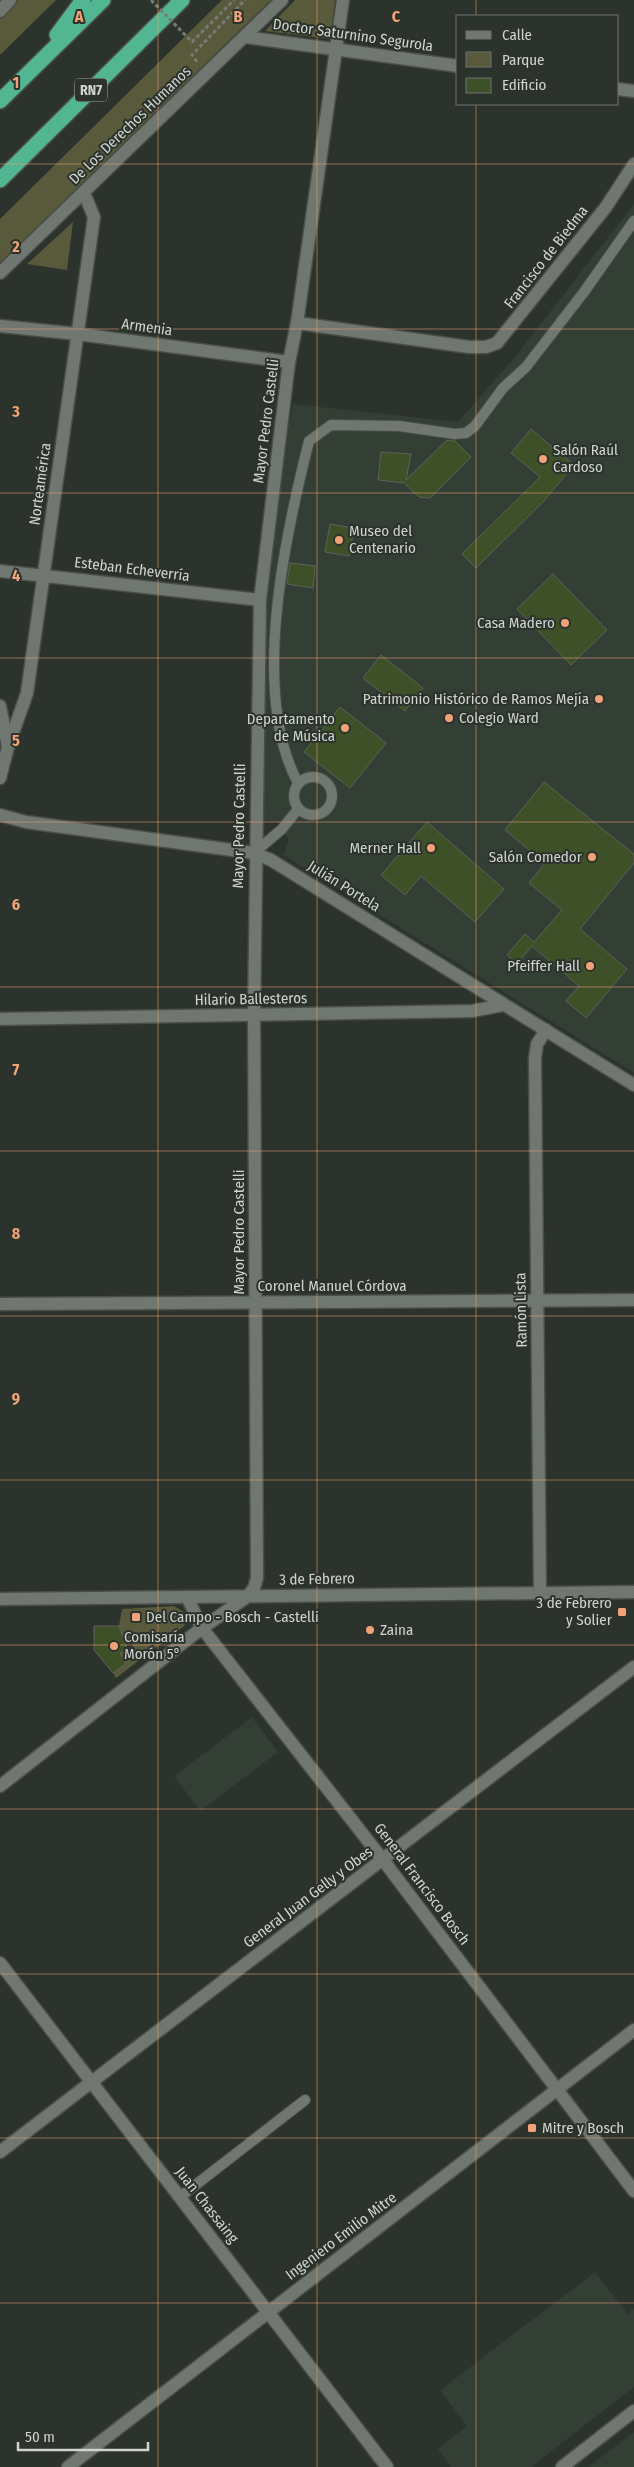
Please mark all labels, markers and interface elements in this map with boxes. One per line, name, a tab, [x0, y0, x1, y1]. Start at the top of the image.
text: A	[74, 7, 84, 26]
text: B	[234, 7, 243, 26]
text: C	[392, 7, 401, 26]
street label: Doctor Saturnino Segurola	[272, 15, 434, 55]
legend	[456, 15, 619, 105]
text: Calle	[502, 26, 532, 44]
text: Parque	[502, 51, 545, 69]
street label: De Los Derechos Humanos	[65, 62, 195, 188]
text: 1	[13, 73, 19, 92]
text: Edificio	[502, 76, 547, 94]
road number: RN7	[75, 78, 107, 102]
street label: Francisco de Biedma	[500, 202, 592, 312]
text: 2	[11, 237, 20, 256]
street label: Armenia	[120, 315, 174, 339]
street label: Mayor Pedro Castelli	[249, 358, 283, 484]
text: 3	[11, 402, 20, 421]
place label: Salón Raúl Cardoso	[553, 441, 618, 476]
street label: Norteamérica	[25, 442, 55, 526]
marker: Salón Raúl Cardoso	[537, 453, 549, 465]
place label: Museo del Centenario	[349, 522, 416, 557]
marker: Museo del Centenario	[333, 534, 345, 546]
street label: Esteban Echeverría	[73, 553, 191, 585]
text: 4	[12, 566, 20, 585]
place label: Casa Madero	[477, 614, 555, 632]
marker: Casa Madero	[559, 617, 571, 629]
place label: Patrimonio Histórico de Ramos Mejía	[363, 690, 589, 708]
marker: Patrimonio Histórico de Ramos Mejía	[593, 693, 605, 705]
place label: Colegio Ward	[459, 709, 539, 727]
place label: Departamento de Música	[247, 710, 335, 745]
marker: Colegio Ward	[443, 712, 455, 724]
marker: Departamento de Música	[339, 722, 351, 734]
text: 5	[12, 731, 20, 750]
street label: Mayor Pedro Castelli	[229, 763, 249, 889]
place label: Merner Hall	[349, 839, 421, 857]
marker: Merner Hall	[425, 842, 437, 854]
place label: Salón Comedor	[489, 848, 583, 866]
marker: Salón Comedor	[586, 851, 598, 863]
street label: Julián Portela	[304, 857, 384, 915]
text: 6	[12, 895, 20, 914]
place label: Pfeiffer Hall	[507, 957, 580, 975]
marker: Pfeiffer Hall	[584, 960, 596, 972]
street label: Hilario Ballesteros	[194, 989, 308, 1009]
text: 7	[13, 1060, 20, 1079]
street label: Mayor Pedro Castelli	[230, 1169, 248, 1295]
text: 8	[12, 1224, 21, 1243]
street label: Ramón Lista	[511, 1272, 531, 1348]
street label: Coronel Manuel Córdova	[257, 1277, 407, 1295]
text: 9	[12, 1389, 20, 1408]
street label: 3 de Febrero	[279, 1569, 355, 1589]
place label: 3 de Febrero y Solier	[536, 1594, 613, 1629]
marker: 3 de Febrero y Solier	[616, 1606, 628, 1618]
place label: Del Campo - Bosch - Castelli	[146, 1608, 319, 1626]
marker: Del Campo - Bosch - Castelli	[130, 1611, 142, 1623]
place label: Zaina	[380, 1621, 413, 1639]
marker: Zaina	[364, 1624, 376, 1636]
place label: Comisaría Morón 5°	[124, 1628, 185, 1663]
marker: Comisaría Morón 5°	[108, 1640, 120, 1652]
street label: General Francisco Bosch	[370, 1820, 474, 1948]
street label: General Juan Gelly y Obes	[240, 1843, 376, 1951]
place label: Mitre y Bosch	[542, 2119, 624, 2137]
marker: Mitre y Bosch	[526, 2122, 538, 2134]
street label: Juan Chassaing	[172, 2163, 242, 2247]
street label: Ingeniero Emilio Mitre	[282, 2188, 400, 2284]
scale bar	[18, 2420, 148, 2452]
text: 50 m	[25, 2428, 55, 2446]

